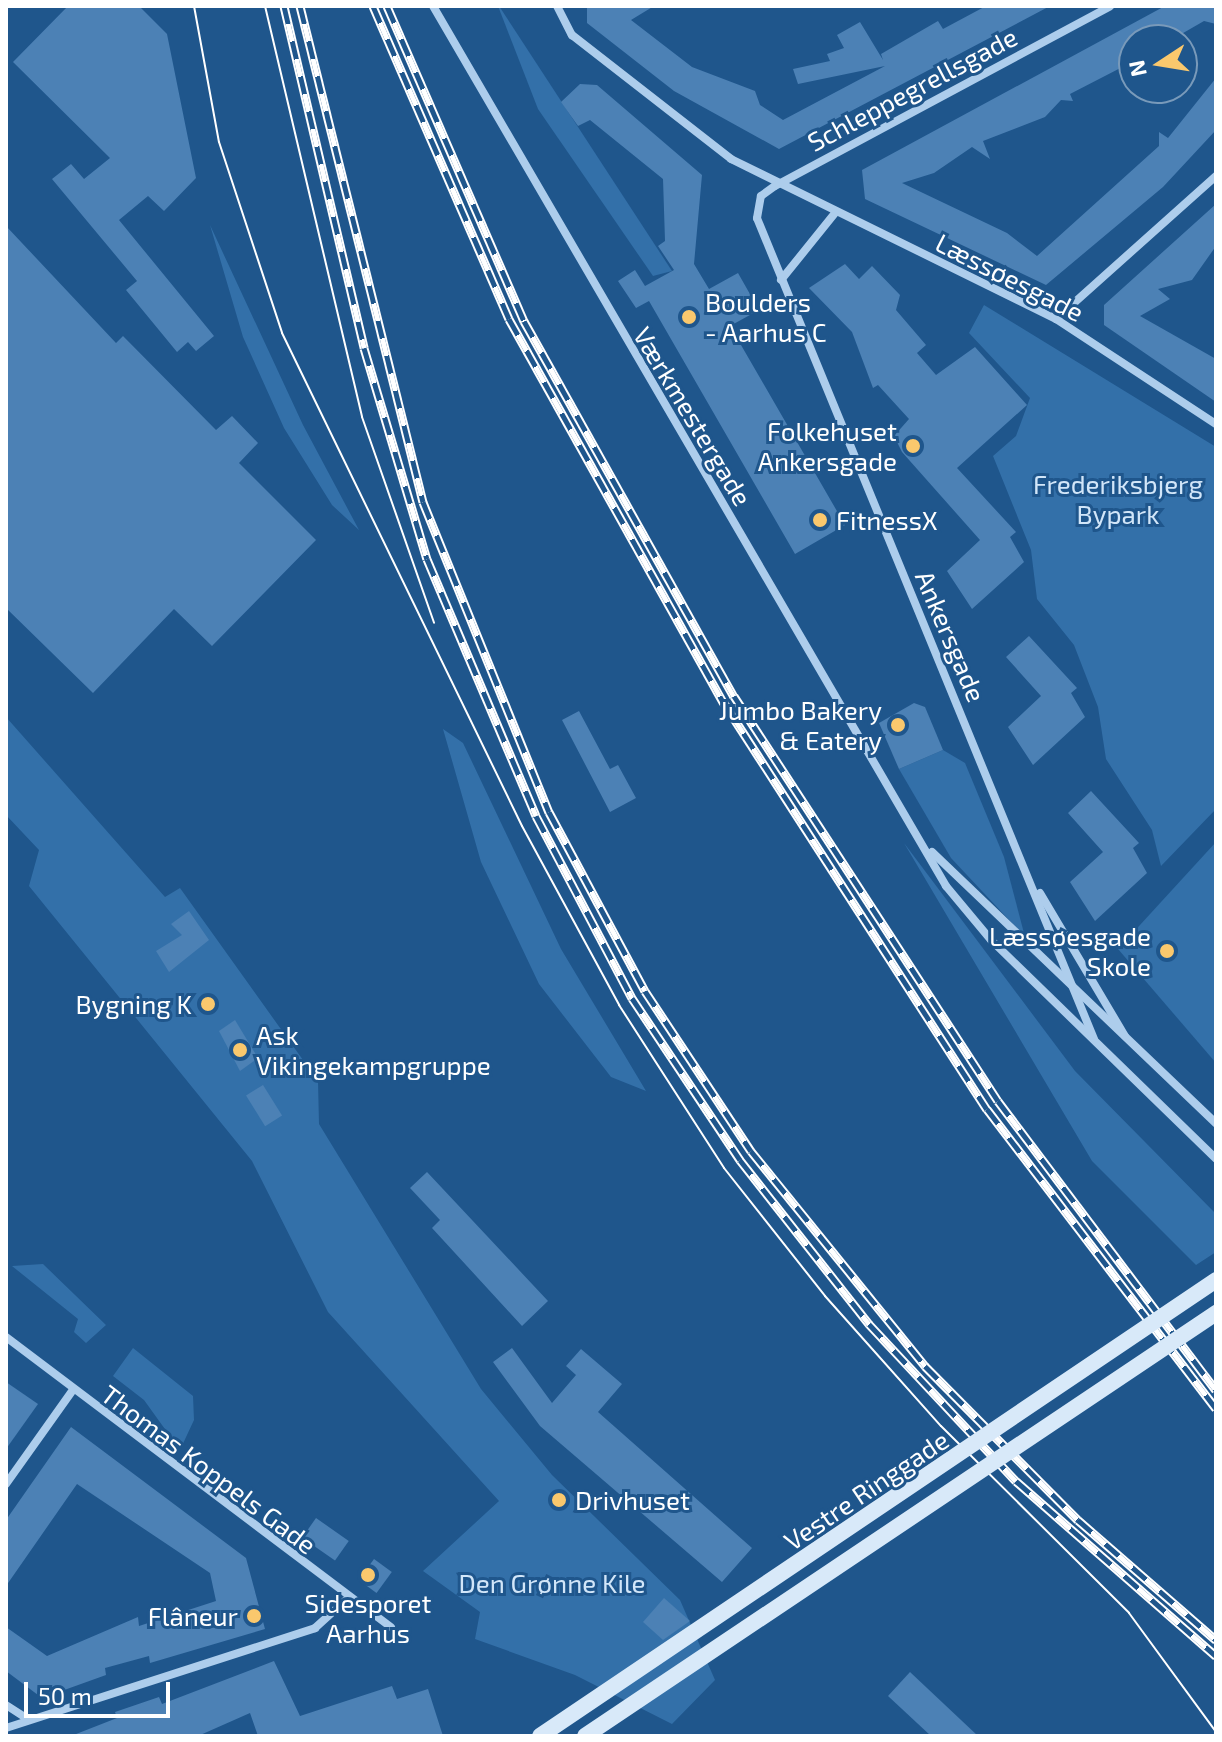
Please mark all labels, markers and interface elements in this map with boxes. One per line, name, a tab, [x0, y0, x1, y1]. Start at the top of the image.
street label: Schleppegrellsgade	[802, 21, 1022, 157]
north arrow	[1118, 24, 1198, 104]
text: N	[1122, 58, 1151, 79]
street label: Læssøesgade	[931, 226, 1089, 328]
place label: Boulders - Aarhus C	[705, 286, 827, 348]
marker: Boulders - Aarhus C	[680, 308, 698, 326]
street label: Værkmestergade	[627, 321, 759, 511]
place label: Folkehuset Ankersgade	[758, 415, 897, 476]
marker: Folkehuset Ankersgade	[904, 437, 922, 455]
park label: Frederiksbjerg Bypark	[1033, 468, 1203, 530]
place label: FitnessX	[836, 504, 938, 536]
marker: FitnessX	[811, 511, 829, 529]
street label: Ankersgade	[909, 566, 993, 706]
place label: Jumbo Bakery & Eatery	[719, 694, 882, 756]
marker: Jumbo Bakery & Eatery	[889, 716, 907, 734]
place label: Læssøesgade Skole	[989, 920, 1151, 982]
marker: Læssøesgade Skole	[1158, 942, 1176, 960]
place label: Bygning K	[75, 988, 192, 1020]
marker: Bygning K	[199, 995, 217, 1013]
place label: Ask Vikingekampgruppe	[256, 1019, 491, 1080]
marker: Ask Vikingekampgruppe	[231, 1041, 249, 1059]
street label: Thomas Koppels Gade	[95, 1378, 323, 1560]
street label: Vestre Ringgade	[778, 1424, 954, 1556]
place label: Drivhuset	[575, 1484, 690, 1516]
marker: Drivhuset	[550, 1491, 568, 1509]
marker: Sidesporet Aarhus	[359, 1566, 377, 1584]
park label: Den Grønne Kile	[458, 1567, 646, 1599]
place label: Sidesporet Aarhus	[305, 1587, 431, 1648]
place label: Flâneur	[148, 1600, 238, 1632]
marker: Flâneur	[245, 1607, 263, 1625]
scale bar	[28, 1666, 174, 1716]
text: 50 m	[38, 1681, 92, 1710]

